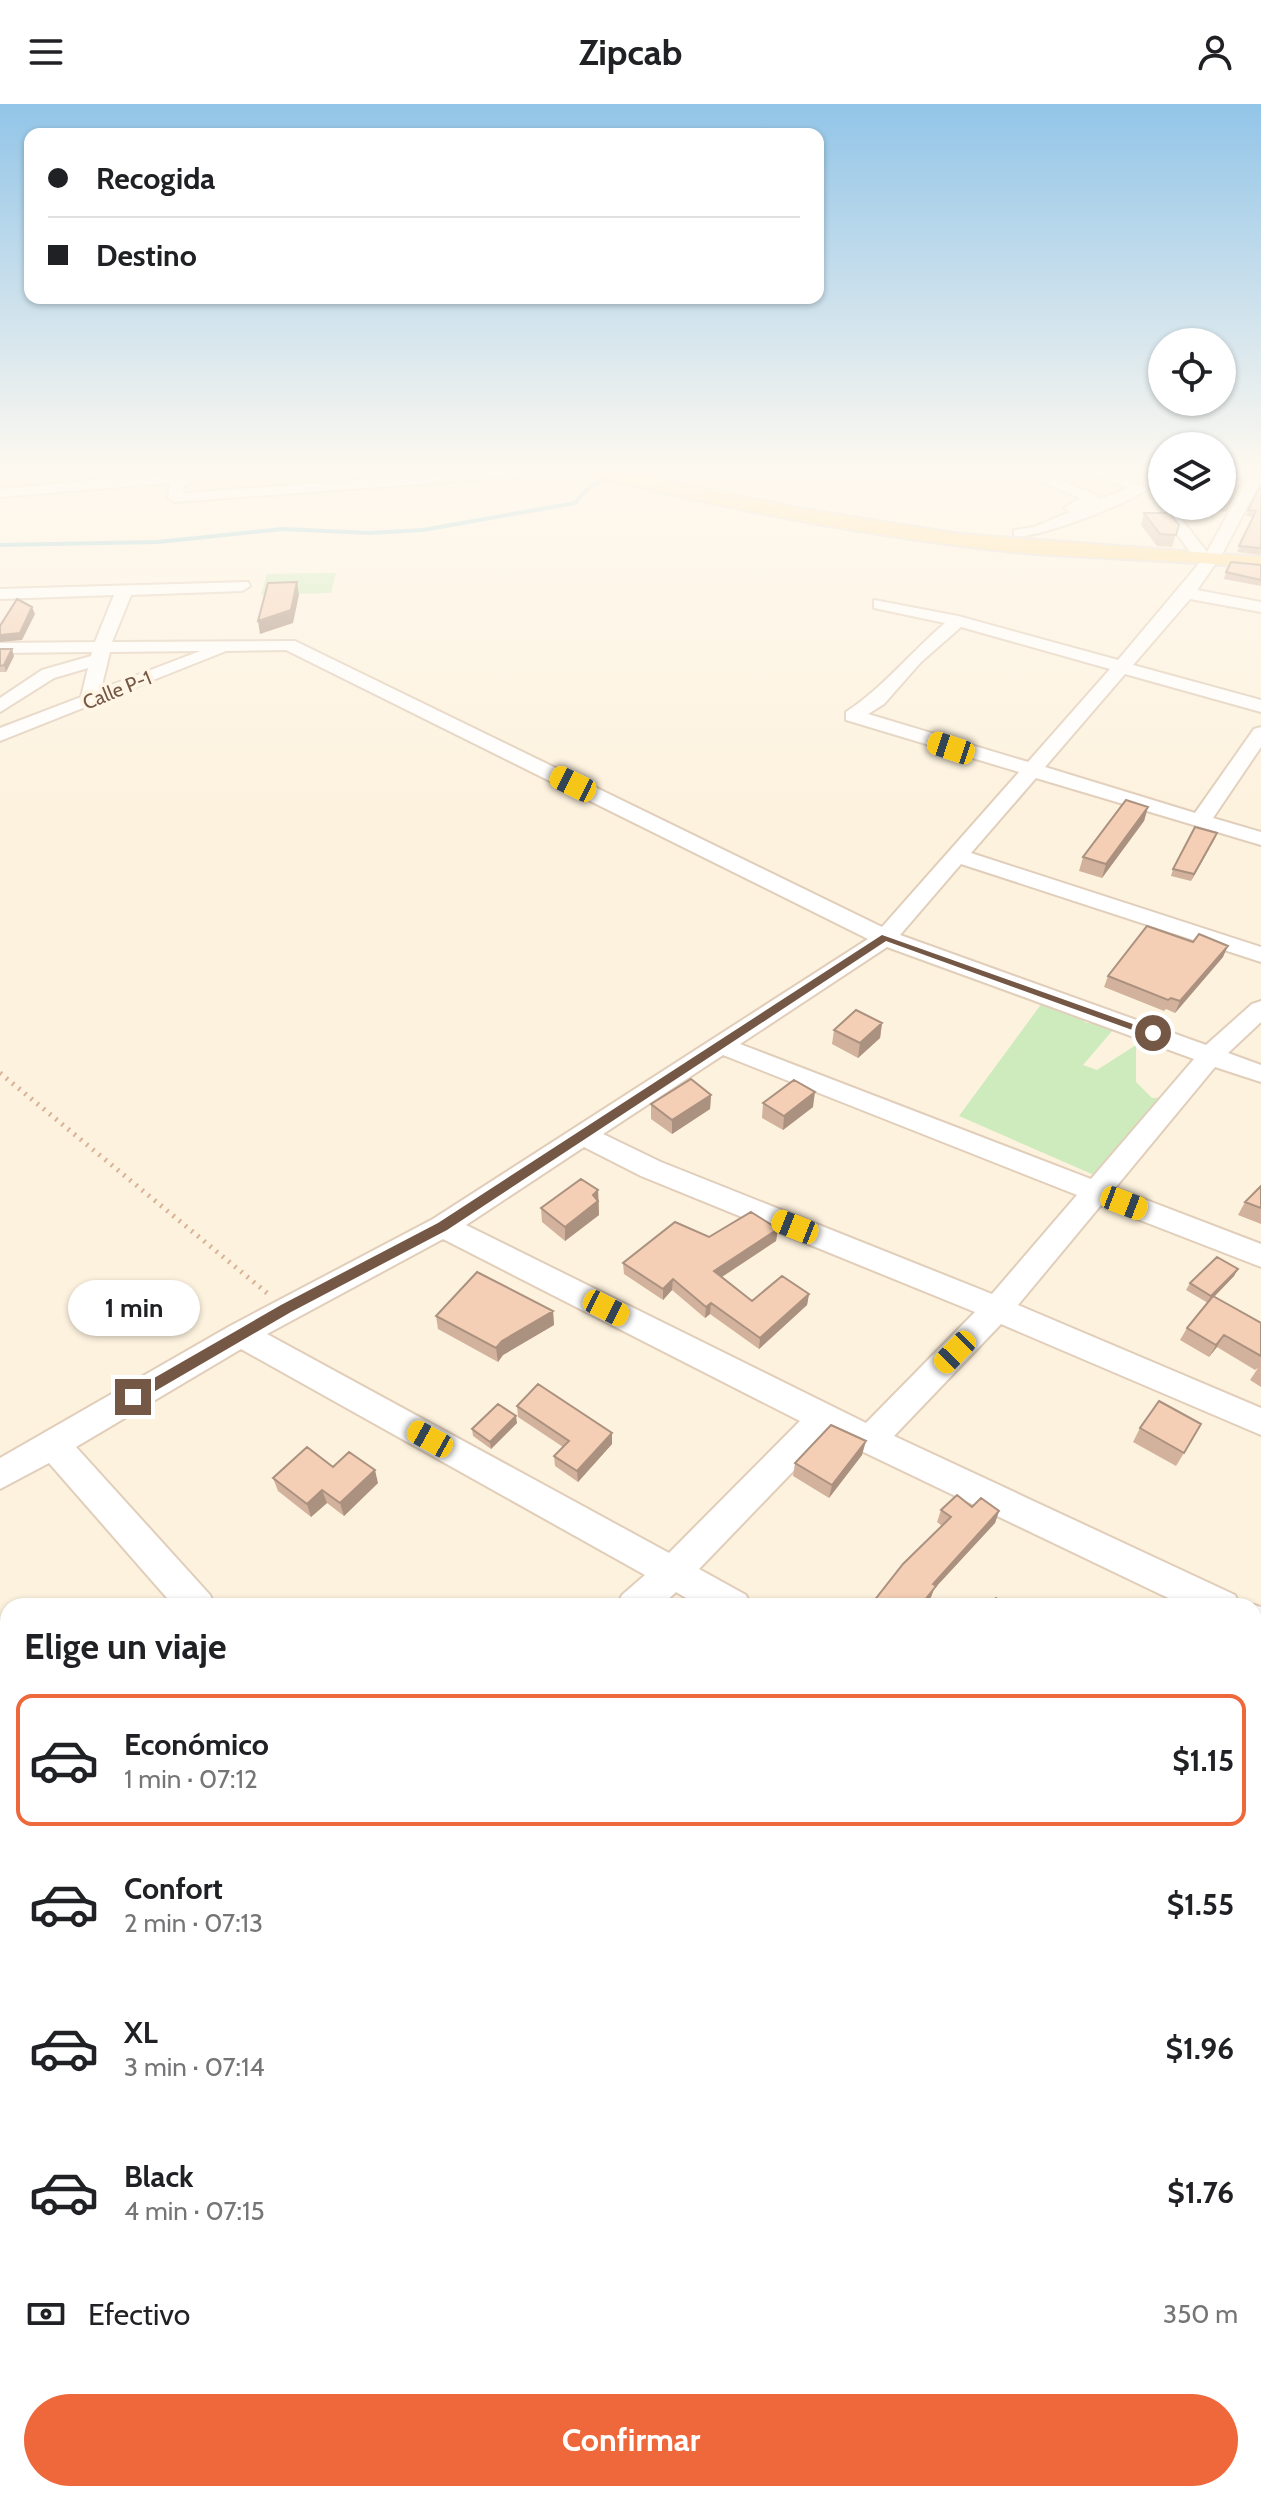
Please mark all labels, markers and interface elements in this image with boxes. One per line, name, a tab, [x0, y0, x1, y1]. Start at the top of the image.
icon: menu	[24, 30, 68, 74]
text: Zipcab	[579, 30, 682, 74]
icon: person	[1193, 30, 1237, 74]
text: Recogida	[96, 160, 215, 197]
text: Destino	[96, 237, 197, 274]
map controls	[1148, 328, 1236, 520]
button: locate	[1148, 328, 1236, 416]
button: layers	[1148, 432, 1236, 520]
street label: Calle P-1	[79, 665, 155, 715]
car	[924, 729, 978, 767]
car	[546, 763, 600, 805]
route start	[1135, 1015, 1171, 1051]
car	[1097, 1183, 1151, 1223]
car	[768, 1207, 822, 1247]
callout: 1 min	[67, 1281, 199, 1337]
car	[579, 1286, 633, 1330]
text: 1 min	[105, 1292, 163, 1324]
car	[930, 1326, 980, 1378]
route end	[115, 1379, 151, 1415]
car	[403, 1417, 457, 1461]
text: Elige un viaje	[24, 1624, 227, 1668]
icon: car	[28, 1724, 100, 1796]
text: Económico	[124, 1726, 269, 1763]
text: $1.15	[1172, 1742, 1234, 1779]
text: 1 min · 07:12	[124, 1763, 258, 1795]
icon: car	[28, 1868, 100, 1940]
text: Confort	[124, 1870, 223, 1907]
text: $1.55	[1167, 1886, 1234, 1923]
text: 2 min · 07:13	[124, 1907, 263, 1939]
icon: car	[28, 2012, 100, 2084]
text: XL	[124, 2014, 158, 2051]
text: $1.96	[1166, 2030, 1234, 2067]
text: 3 min · 07:14	[124, 2051, 265, 2083]
icon: car	[28, 2156, 100, 2228]
text: Black	[124, 2158, 194, 2195]
text: $1.76	[1167, 2174, 1234, 2211]
text: 4 min · 07:15	[124, 2195, 265, 2227]
icon: cash	[24, 2292, 68, 2336]
text: Efectivo	[88, 2296, 190, 2333]
text: 350 m	[1163, 2298, 1238, 2330]
button: Confirmar	[24, 2394, 1238, 2486]

